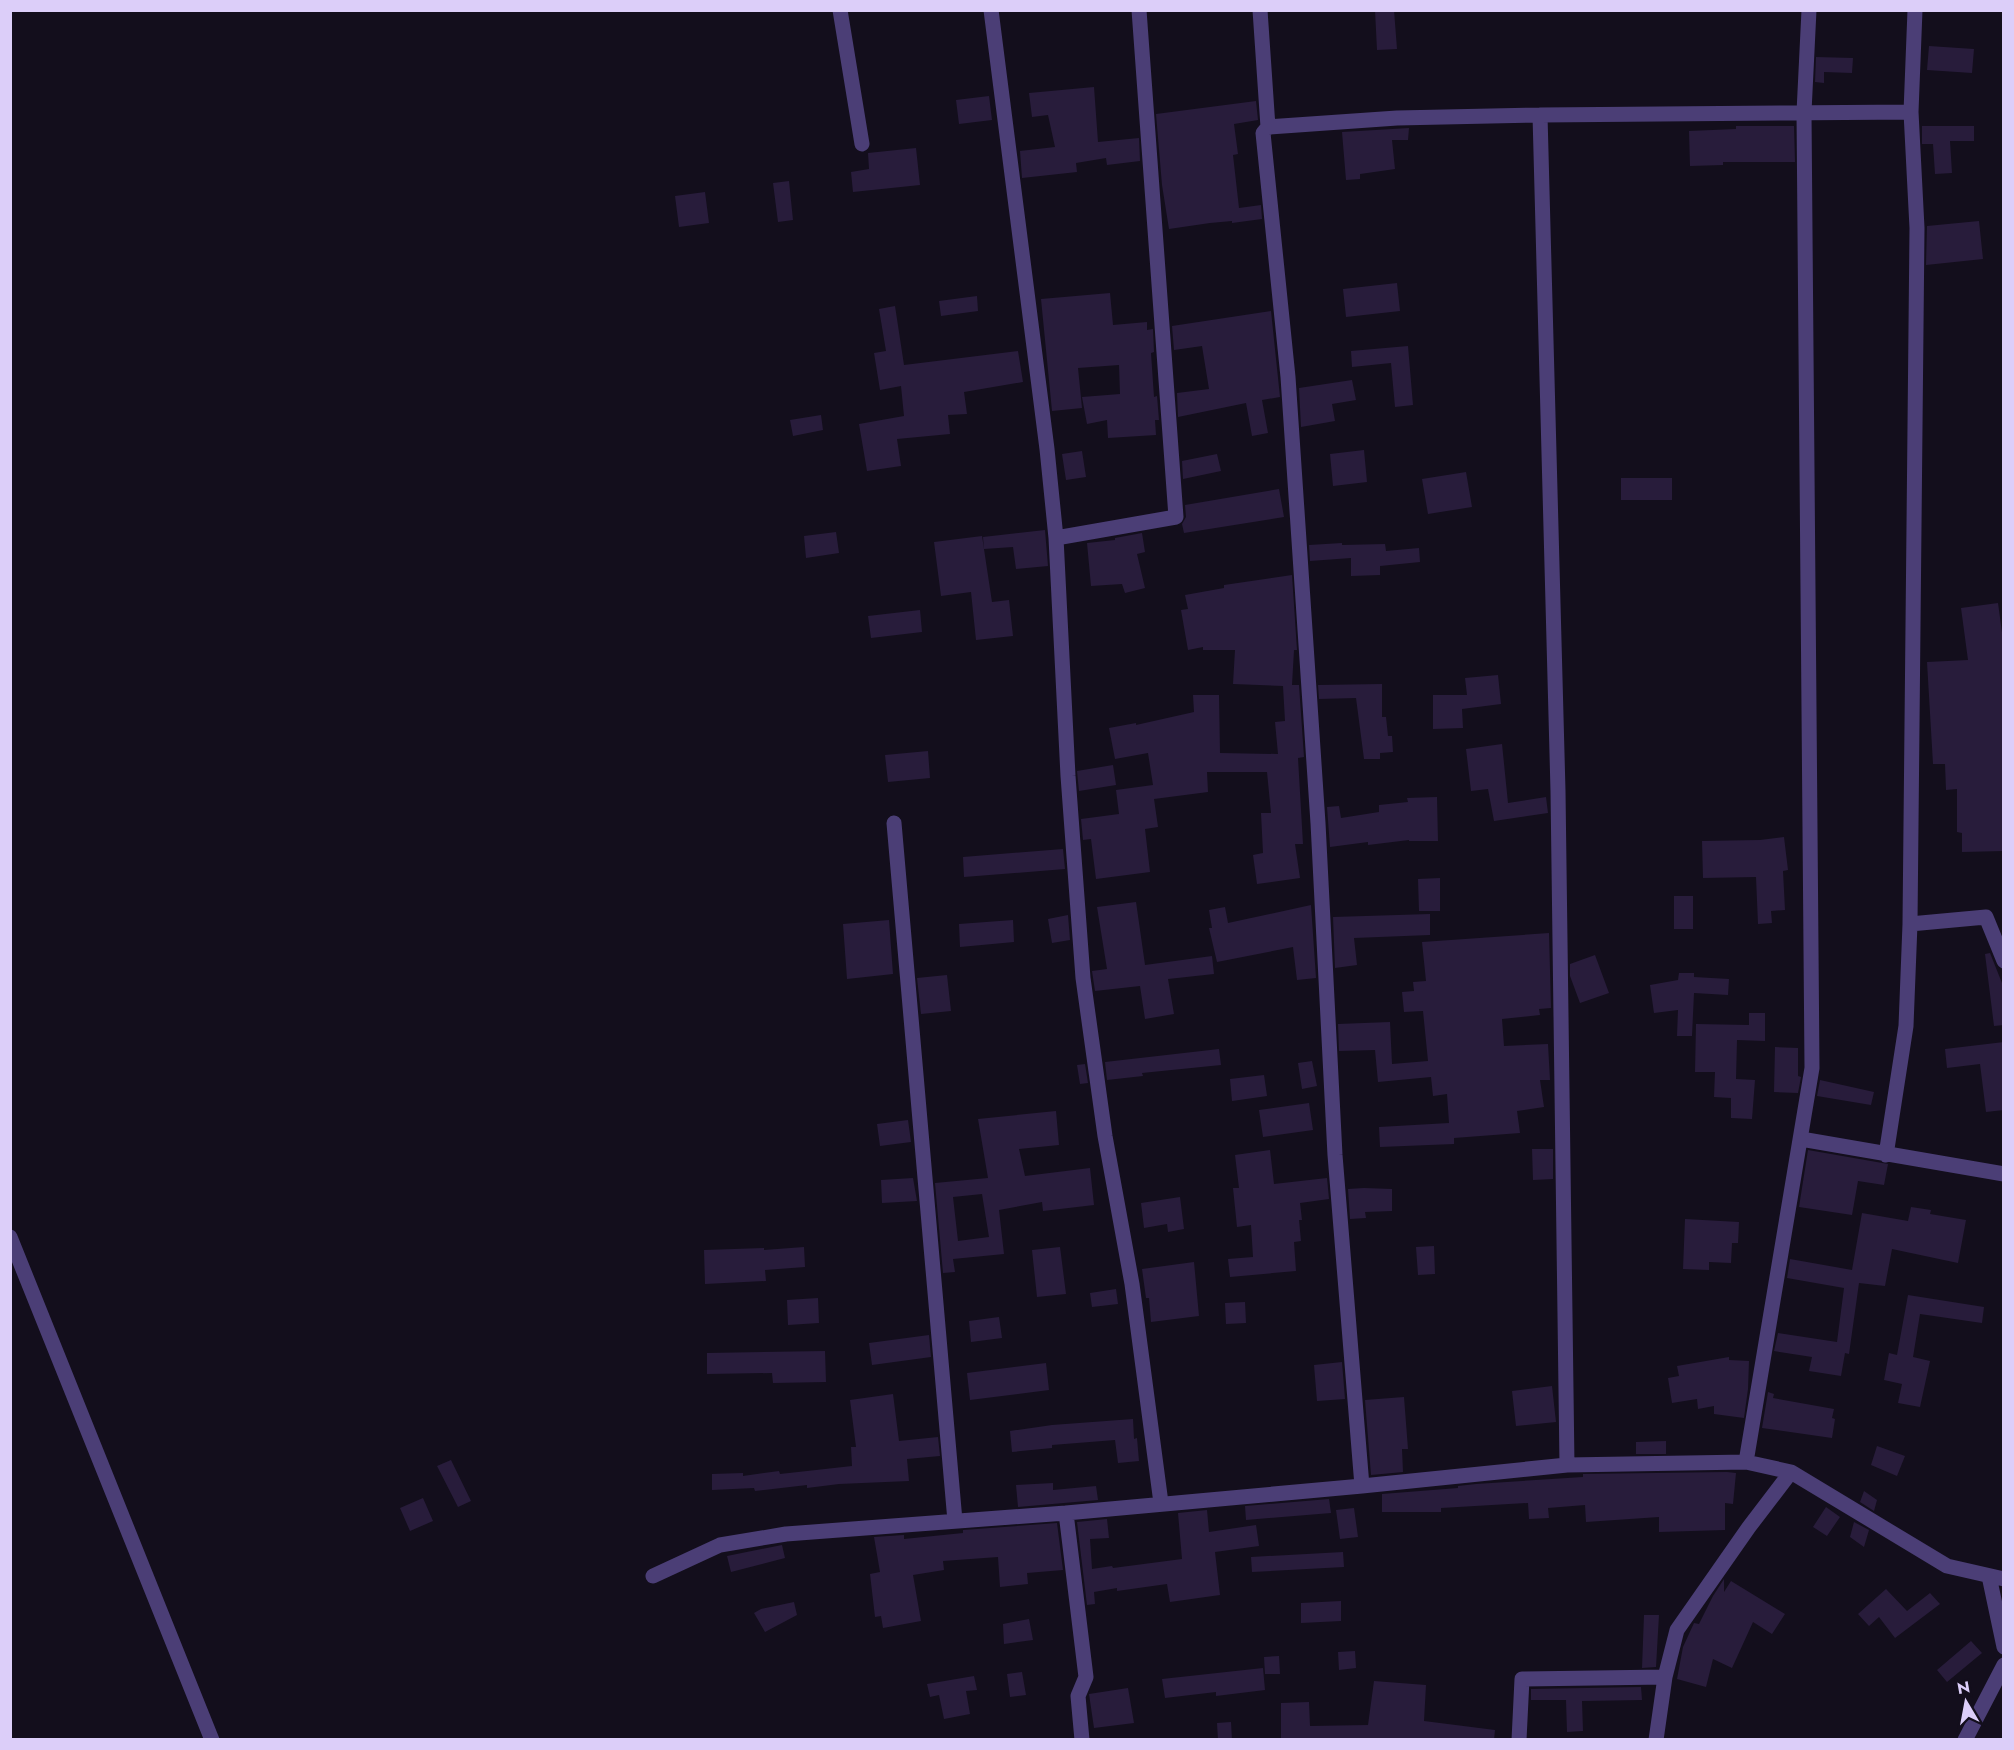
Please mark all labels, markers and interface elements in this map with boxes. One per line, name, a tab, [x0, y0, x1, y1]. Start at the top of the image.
north arrow	[1936, 1672, 1996, 1732]
text: N	[1955, 1675, 1972, 1700]

